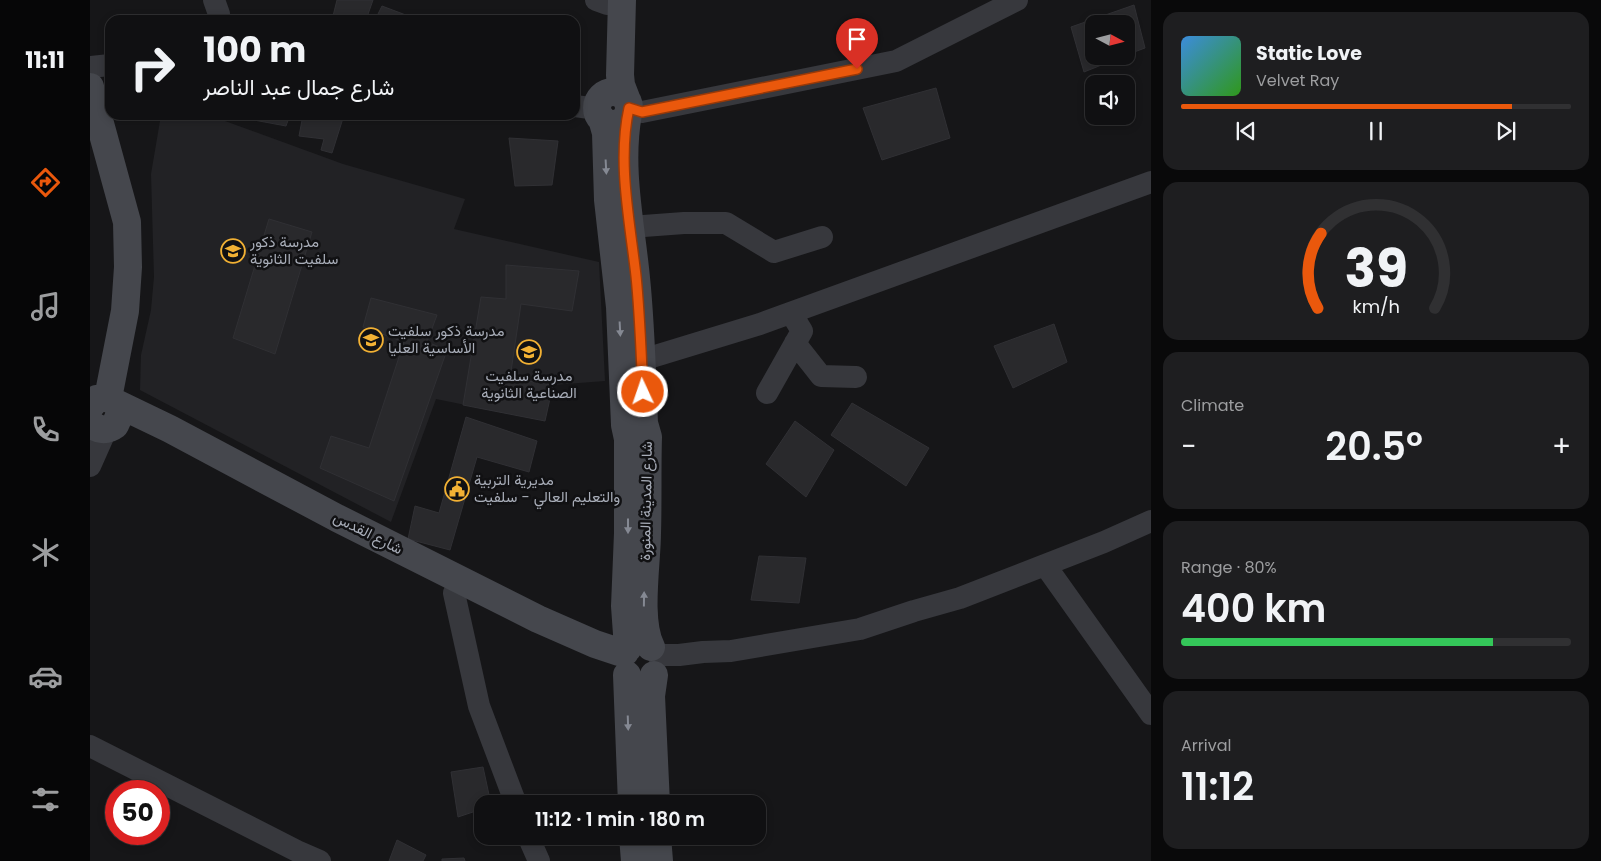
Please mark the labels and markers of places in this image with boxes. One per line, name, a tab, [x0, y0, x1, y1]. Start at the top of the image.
pin	[836, 18, 878, 69]
place label: مدرسة ذكور سلفيت الثانوية	[249, 231, 338, 269]
school or university icon: مدرسة ذكور سلفيت الثانوية	[220, 238, 246, 264]
place label: مدرسة ذكور سلفيت الأساسية العليا	[388, 320, 504, 358]
school or university icon: مدرسة ذكور سلفيت الأساسية العليا	[358, 327, 384, 353]
school or university icon: مدرسة سلفيت الصناعية الثانوية	[516, 339, 542, 365]
place label: مدرسة سلفيت الصناعية الثانوية	[481, 365, 577, 403]
place label: مديرية التربية والتعليم العالي - سلفيت	[474, 469, 620, 510]
public building icon: مديرية التربية والتعليم العالي - سلفيت	[444, 476, 470, 502]

